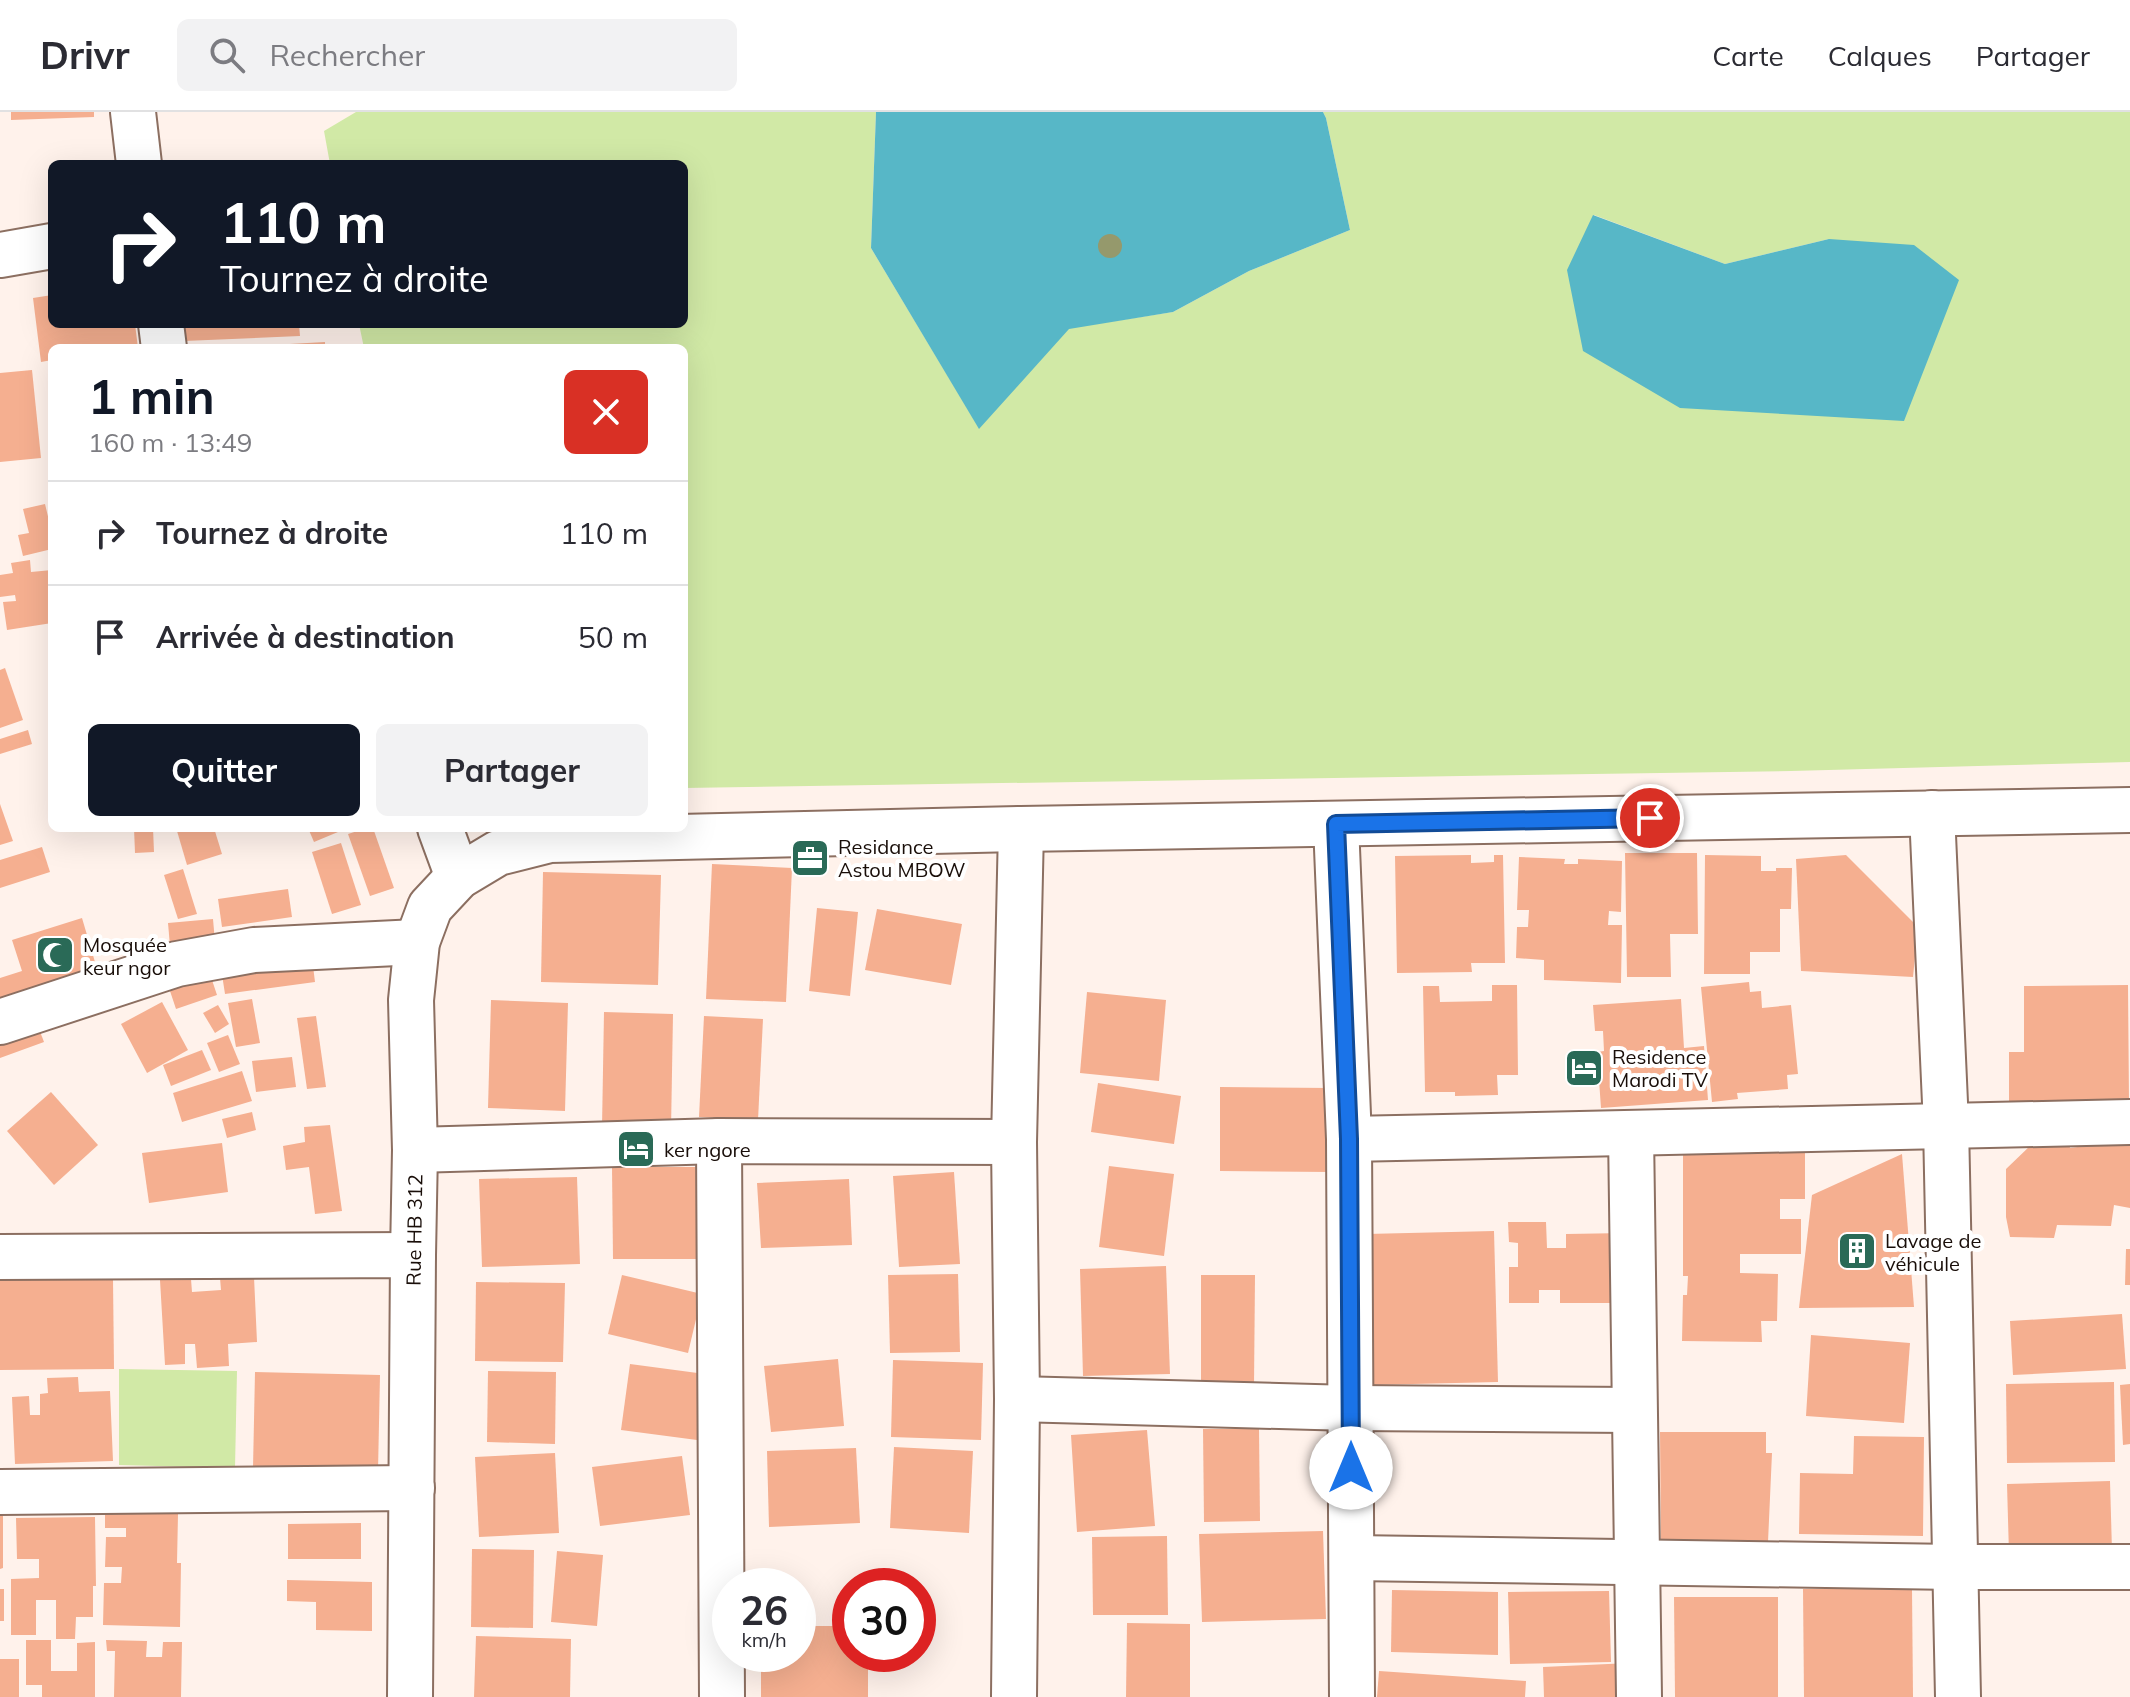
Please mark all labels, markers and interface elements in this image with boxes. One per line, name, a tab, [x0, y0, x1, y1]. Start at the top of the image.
search box	[177, 19, 737, 91]
text: Drivr	[40, 31, 129, 79]
icon: search	[205, 33, 249, 77]
text: Rechercher	[269, 36, 425, 74]
text: Carte	[1712, 38, 1784, 73]
text: Calques	[1828, 38, 1932, 73]
text: Partager	[1976, 38, 2090, 73]
text: 110 m	[220, 187, 387, 257]
icon: right	[88, 192, 192, 296]
text: Tournez à droite	[220, 256, 489, 301]
text: 1 min	[88, 366, 215, 426]
button: close	[564, 370, 648, 454]
text: 160 m · 13:49	[88, 426, 252, 459]
icon: right	[88, 511, 132, 555]
text: Tournez à droite	[156, 514, 388, 552]
text: 110 m	[560, 514, 648, 552]
icon: arrive	[88, 615, 132, 659]
text: Arrivée à destination	[156, 618, 455, 656]
text: 50 m	[578, 618, 648, 656]
button: Quitter	[88, 724, 360, 816]
button: Partager	[376, 724, 648, 816]
pin	[1616, 784, 1684, 852]
icon: arrive	[1628, 796, 1672, 840]
place label: Residance Astou MBOW	[838, 834, 966, 882]
office icon: Residance Astou MBOW	[789, 837, 831, 879]
place label: Mosquée keur ngor	[83, 932, 171, 980]
mosque icon: Mosquée keur ngor	[34, 934, 76, 976]
place label: Residence Marodi TV	[1612, 1044, 1708, 1092]
hotel icon: Residence Marodi TV	[1563, 1047, 1605, 1089]
hotel icon: ker ngore	[615, 1128, 657, 1170]
place label: ker ngore	[664, 1137, 751, 1162]
street label: Rue HB 312	[401, 1174, 427, 1286]
place label: Lavage de véhicule	[1885, 1228, 1981, 1276]
building icon: Lavage de véhicule	[1836, 1230, 1878, 1272]
position arrow	[1309, 1426, 1393, 1510]
speed limit sign: 30	[832, 1568, 936, 1672]
text: 26	[740, 1585, 788, 1635]
text: km/h	[741, 1627, 787, 1652]

